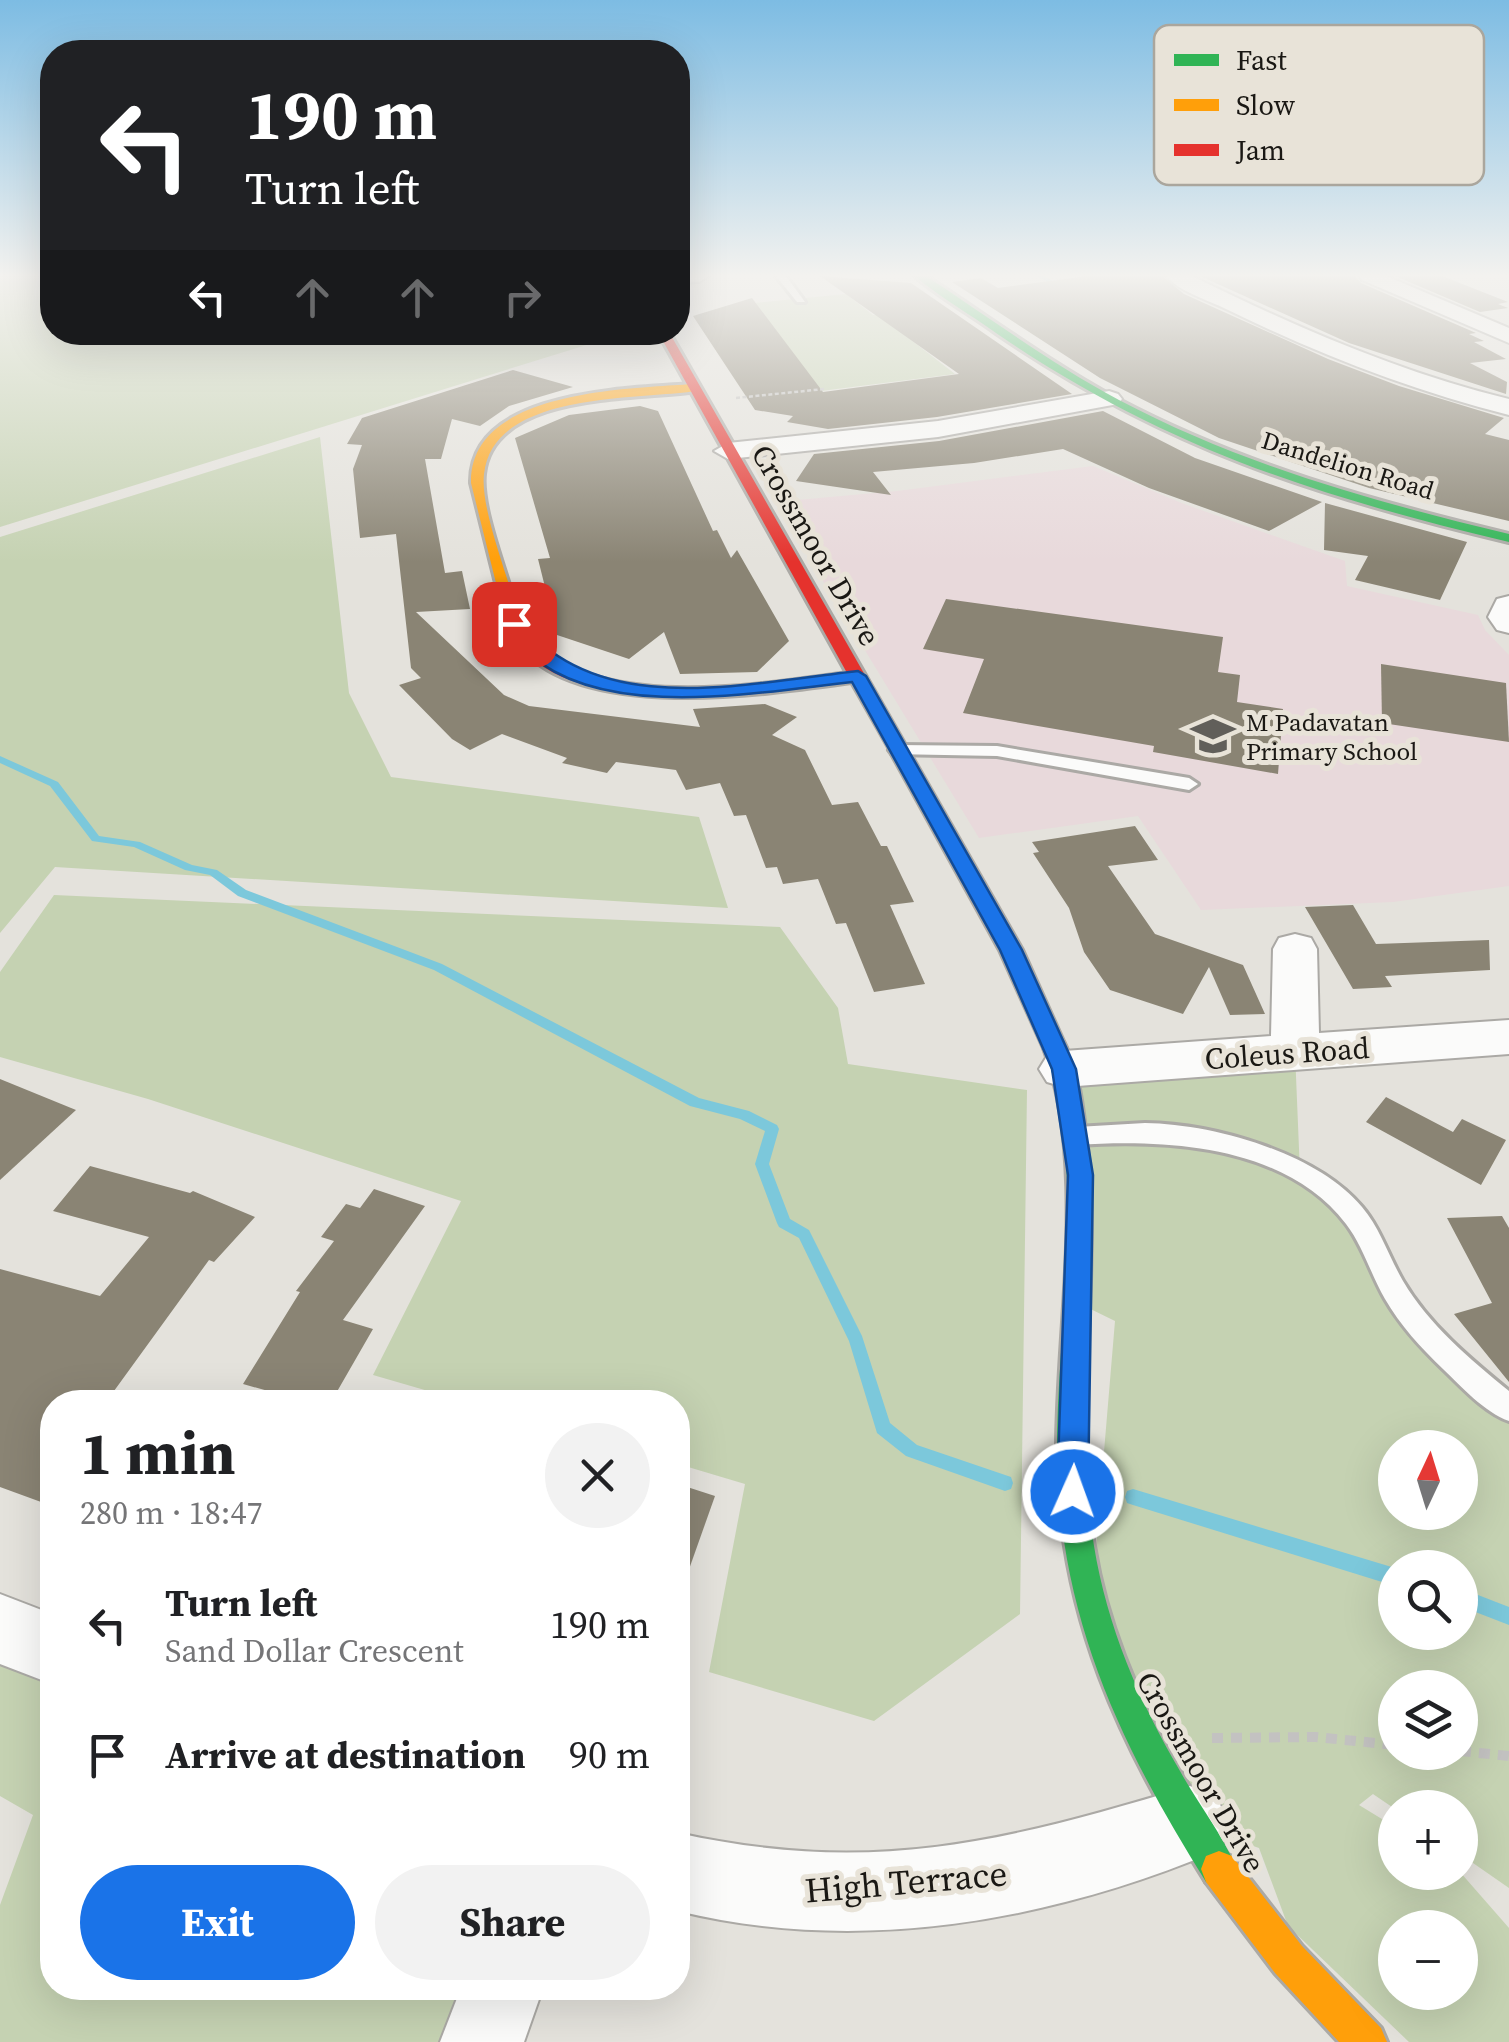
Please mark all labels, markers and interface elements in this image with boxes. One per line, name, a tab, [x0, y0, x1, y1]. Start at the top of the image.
legend	[1154, 25, 1484, 185]
text: Fast	[1236, 41, 1287, 79]
text: 190 m	[245, 66, 437, 162]
icon: left	[80, 80, 210, 210]
text: Slow	[1236, 86, 1296, 124]
text: Jam	[1235, 131, 1285, 169]
text: Turn left	[245, 157, 419, 219]
icon: left	[180, 270, 235, 325]
icon: ahead	[285, 270, 340, 325]
icon: ahead	[390, 270, 445, 325]
icon: right	[495, 270, 550, 325]
street label: Dandelion Road	[1258, 423, 1438, 507]
street label: Crossmoor Drive	[742, 437, 890, 653]
pin	[472, 582, 557, 667]
icon: arrive	[487, 597, 542, 652]
place label: M Padavatan Primary School	[1246, 705, 1417, 768]
school or university icon: M Padavatan Primary School	[1189, 712, 1237, 760]
street label: Coleus Road	[1203, 1027, 1371, 1079]
text: 1 min	[80, 1412, 236, 1494]
button: close	[545, 1423, 650, 1528]
north arrow	[1378, 1430, 1478, 1530]
map controls	[1378, 1430, 1478, 2010]
position arrow	[1021, 1440, 1125, 1544]
text: 280 m · 18:47	[80, 1491, 262, 1535]
button: search	[1378, 1550, 1478, 1650]
text: Turn left	[165, 1577, 317, 1629]
icon: left	[80, 1598, 135, 1653]
text: 190 m	[550, 1599, 650, 1651]
text: Sand Dollar Crescent	[165, 1629, 464, 1673]
street label: Crossmoor Drive	[1127, 1664, 1275, 1880]
button: layers	[1378, 1670, 1478, 1770]
icon: arrive	[80, 1728, 135, 1783]
text: Arrive at destination	[165, 1729, 526, 1781]
text: 90 m	[569, 1729, 650, 1781]
button: +	[1378, 1790, 1478, 1890]
street label: High Terrace	[803, 1849, 1009, 1915]
button: Exit	[80, 1865, 355, 1980]
button: Share	[375, 1865, 650, 1980]
button: −	[1378, 1910, 1478, 2010]

